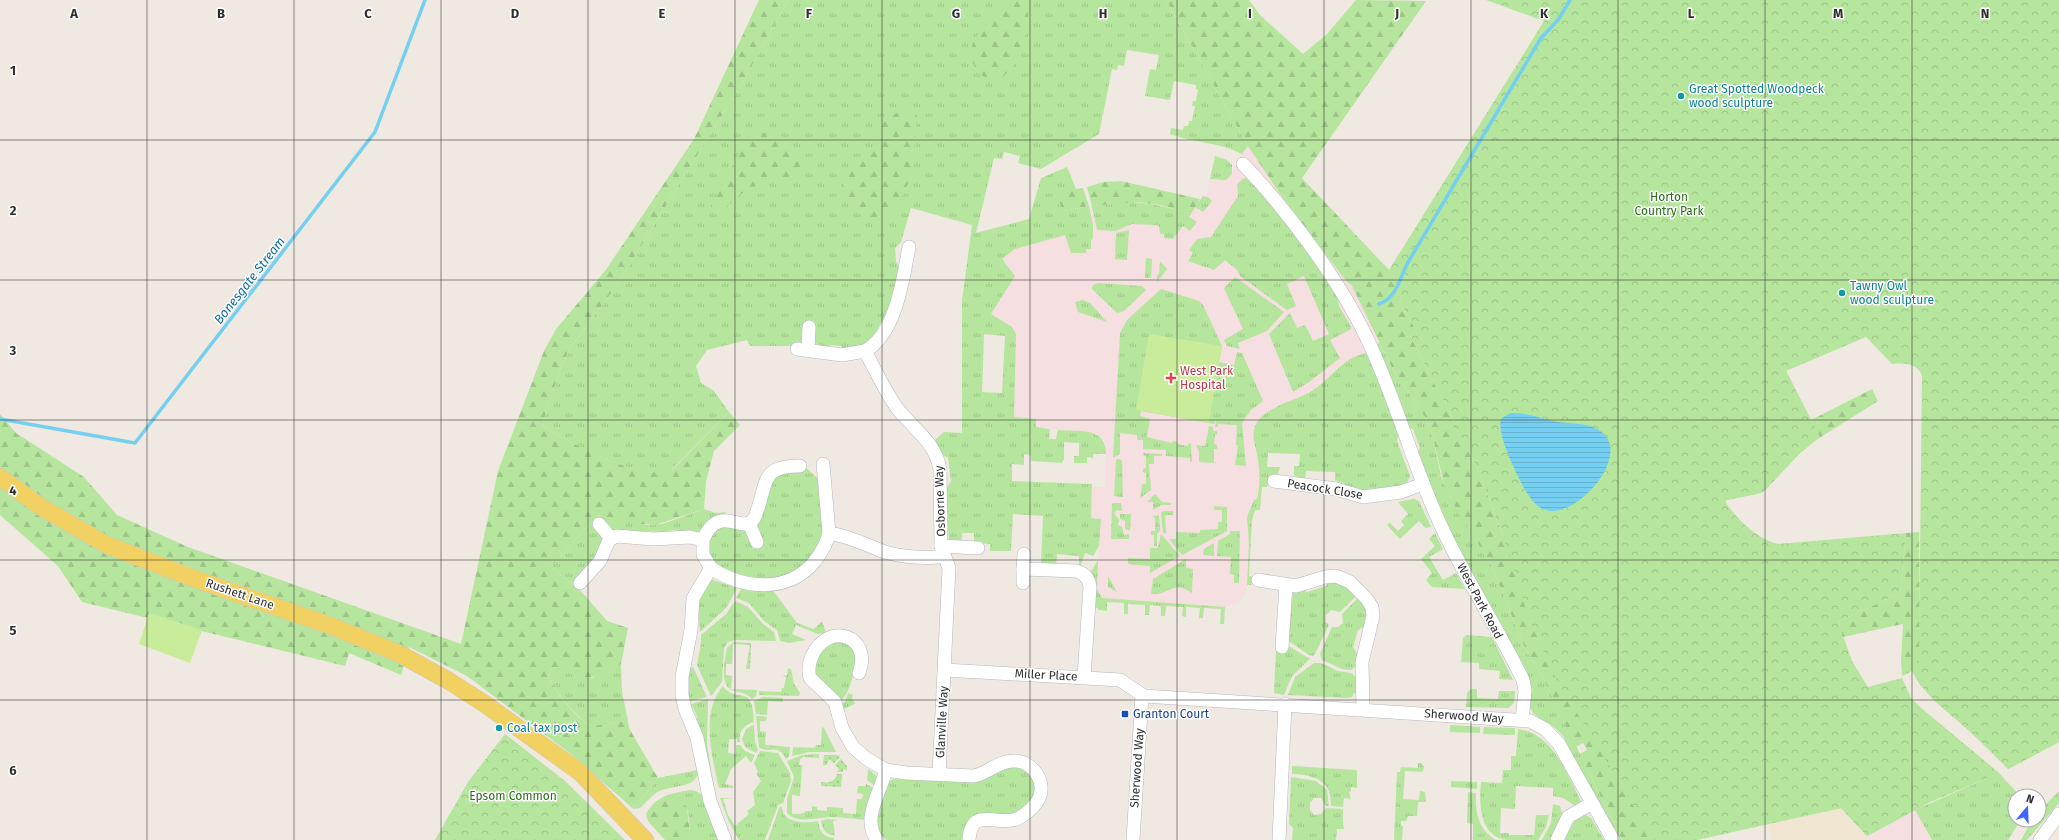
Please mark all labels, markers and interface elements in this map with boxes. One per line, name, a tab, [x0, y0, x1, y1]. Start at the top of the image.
text: A	[69, 6, 78, 21]
text: B	[217, 6, 225, 21]
text: C	[364, 6, 372, 21]
text: D	[511, 6, 520, 21]
text: E	[659, 6, 666, 21]
text: F	[806, 6, 813, 21]
text: G	[952, 6, 960, 21]
text: H	[1099, 6, 1107, 21]
text: I	[1248, 6, 1252, 21]
text: J	[1394, 6, 1399, 21]
text: K	[1540, 6, 1549, 21]
text: L	[1688, 6, 1695, 21]
text: M	[1833, 6, 1843, 21]
text: N	[1981, 6, 1989, 21]
text: 1	[10, 63, 16, 78]
place label: Great Spotted Woodpeck wood sculpture	[1689, 82, 1825, 110]
marker: Great Spotted Woodpeck wood sculpture	[1676, 91, 1686, 101]
park label: Horton Country Park	[1634, 190, 1704, 218]
text: 2	[10, 203, 17, 218]
water label: Bonesgate Stream	[211, 234, 288, 327]
place label: Tawny Owl wood sculpture	[1850, 279, 1934, 307]
marker: Tawny Owl wood sculpture	[1837, 288, 1847, 298]
text: 3	[9, 343, 17, 358]
place label: West Park Hospital	[1180, 364, 1234, 392]
marker: West Park Hospital	[1165, 372, 1177, 384]
street label: Osborne Way	[932, 465, 948, 537]
street label: Peacock Close	[1286, 476, 1364, 502]
text: 4	[9, 483, 17, 498]
street label: West Park Road	[1454, 561, 1506, 641]
street label: Rushett Lane	[204, 576, 276, 612]
text: 5	[10, 623, 17, 638]
street label: Miller Place	[1014, 666, 1078, 684]
street label: Glanville Way	[933, 685, 951, 758]
street label: Sherwood Way	[1424, 706, 1504, 726]
place label: Granton Court	[1133, 707, 1210, 721]
marker: Granton Court	[1120, 709, 1130, 719]
place label: Coal tax post	[507, 721, 578, 735]
marker: Coal tax post	[494, 723, 504, 733]
street label: Sherwood Way	[1127, 728, 1147, 808]
text: 6	[9, 763, 17, 778]
north arrow	[2007, 788, 2047, 828]
park label: Epsom Common	[469, 789, 557, 803]
text: N	[2025, 792, 2036, 806]

